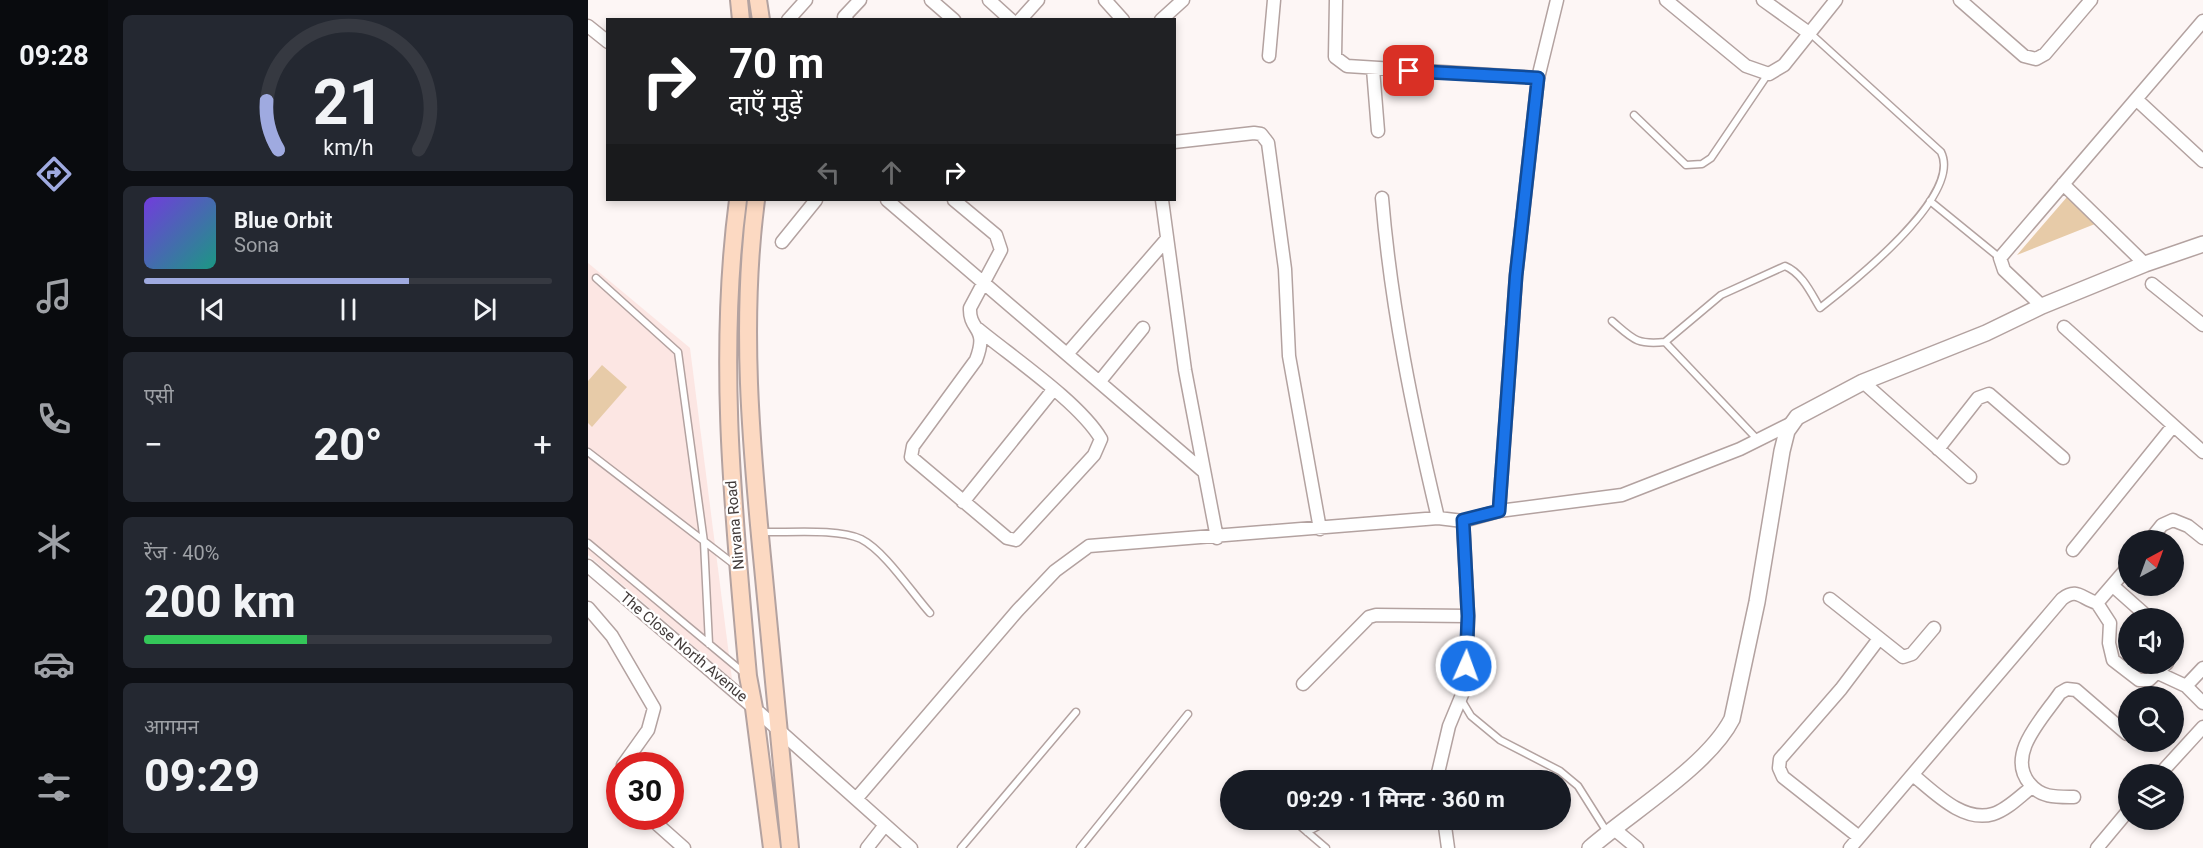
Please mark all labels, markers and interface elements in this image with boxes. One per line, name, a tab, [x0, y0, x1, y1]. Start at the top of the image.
text: 70 m	[729, 39, 824, 88]
text: 09:28	[19, 40, 89, 72]
icon: right	[630, 42, 708, 120]
pin	[1383, 45, 1434, 96]
icon: arrive	[1392, 54, 1425, 87]
text: 21	[312, 66, 384, 139]
text: दाएँ मुड़ें	[729, 89, 803, 121]
text: km/h	[323, 135, 373, 160]
icon: directions	[33, 153, 75, 195]
icon: left	[812, 156, 845, 189]
icon: ahead	[875, 156, 908, 189]
icon: right	[938, 156, 971, 189]
text: Blue Orbit	[234, 208, 332, 233]
text: Sona	[234, 233, 279, 257]
icon: music	[33, 275, 75, 317]
icon: previous	[196, 293, 229, 326]
icon: pause	[332, 293, 365, 326]
icon: next	[468, 293, 501, 326]
text: एसी	[144, 384, 174, 408]
icon: phone	[33, 398, 75, 440]
text: 20°	[313, 418, 383, 471]
text: −	[144, 425, 163, 464]
text: +	[533, 425, 552, 464]
street label: Nirvana Road	[722, 480, 748, 570]
icon: climate	[33, 521, 75, 563]
north arrow	[2118, 530, 2184, 596]
map controls	[2118, 530, 2184, 830]
text: रेंज · 40%	[144, 541, 219, 565]
text: 200 km	[144, 575, 296, 628]
street label: The Close North Avenue	[617, 588, 751, 706]
button: sound	[2118, 608, 2184, 674]
position arrow	[1434, 634, 1498, 698]
icon: car	[33, 643, 75, 685]
button: search	[2118, 686, 2184, 752]
text: आगमन	[144, 715, 199, 739]
text: 09:29	[144, 749, 260, 802]
speed limit sign: 30	[606, 752, 684, 830]
button: layers	[2118, 764, 2184, 830]
icon: filters	[33, 766, 75, 808]
text: 09:29 · 1 मिनट · 360 m	[1286, 787, 1505, 812]

